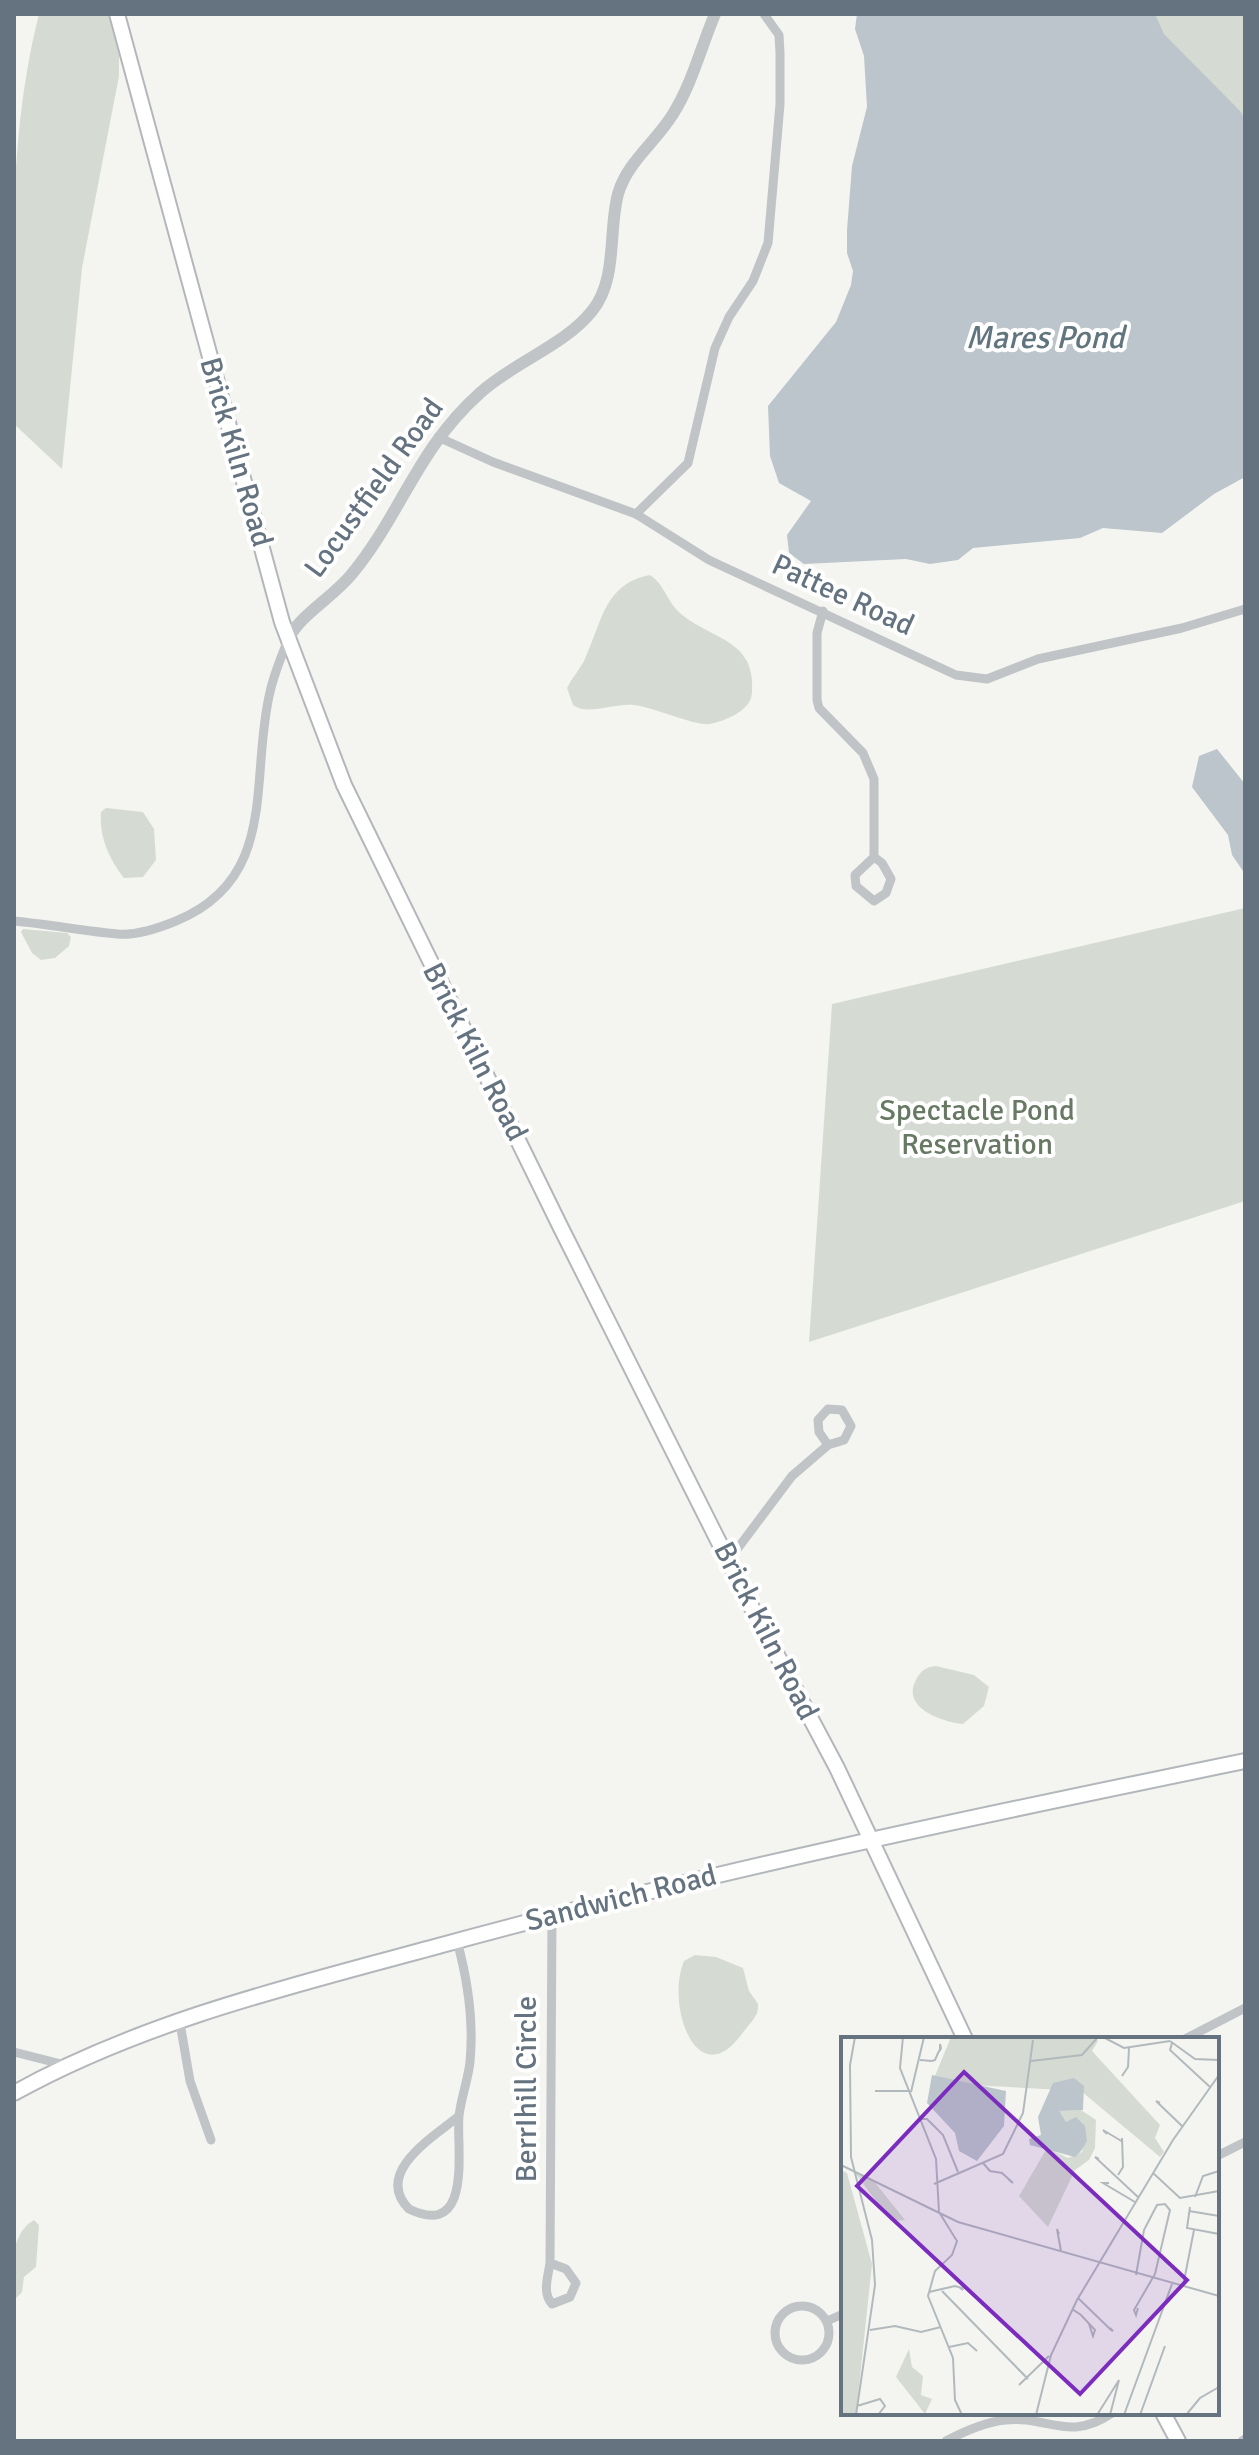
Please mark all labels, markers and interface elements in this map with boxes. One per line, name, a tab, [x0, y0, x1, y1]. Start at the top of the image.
water label: Mares Pond	[966, 318, 1128, 357]
street label: Brick Kiln Road	[191, 353, 281, 551]
street label: Locustfield Road	[296, 391, 452, 585]
street label: Pattee Road	[766, 546, 920, 644]
street label: Brick Kiln Road	[414, 957, 536, 1147]
park label: Spectacle Pond Reservation	[879, 1092, 1075, 1163]
street label: Brick Kiln Road	[705, 1536, 827, 1726]
street label: Sandwich Road	[522, 1856, 720, 1940]
street label: BerrIhill Circle	[508, 1996, 545, 2182]
inset map	[841, 2037, 1219, 2415]

